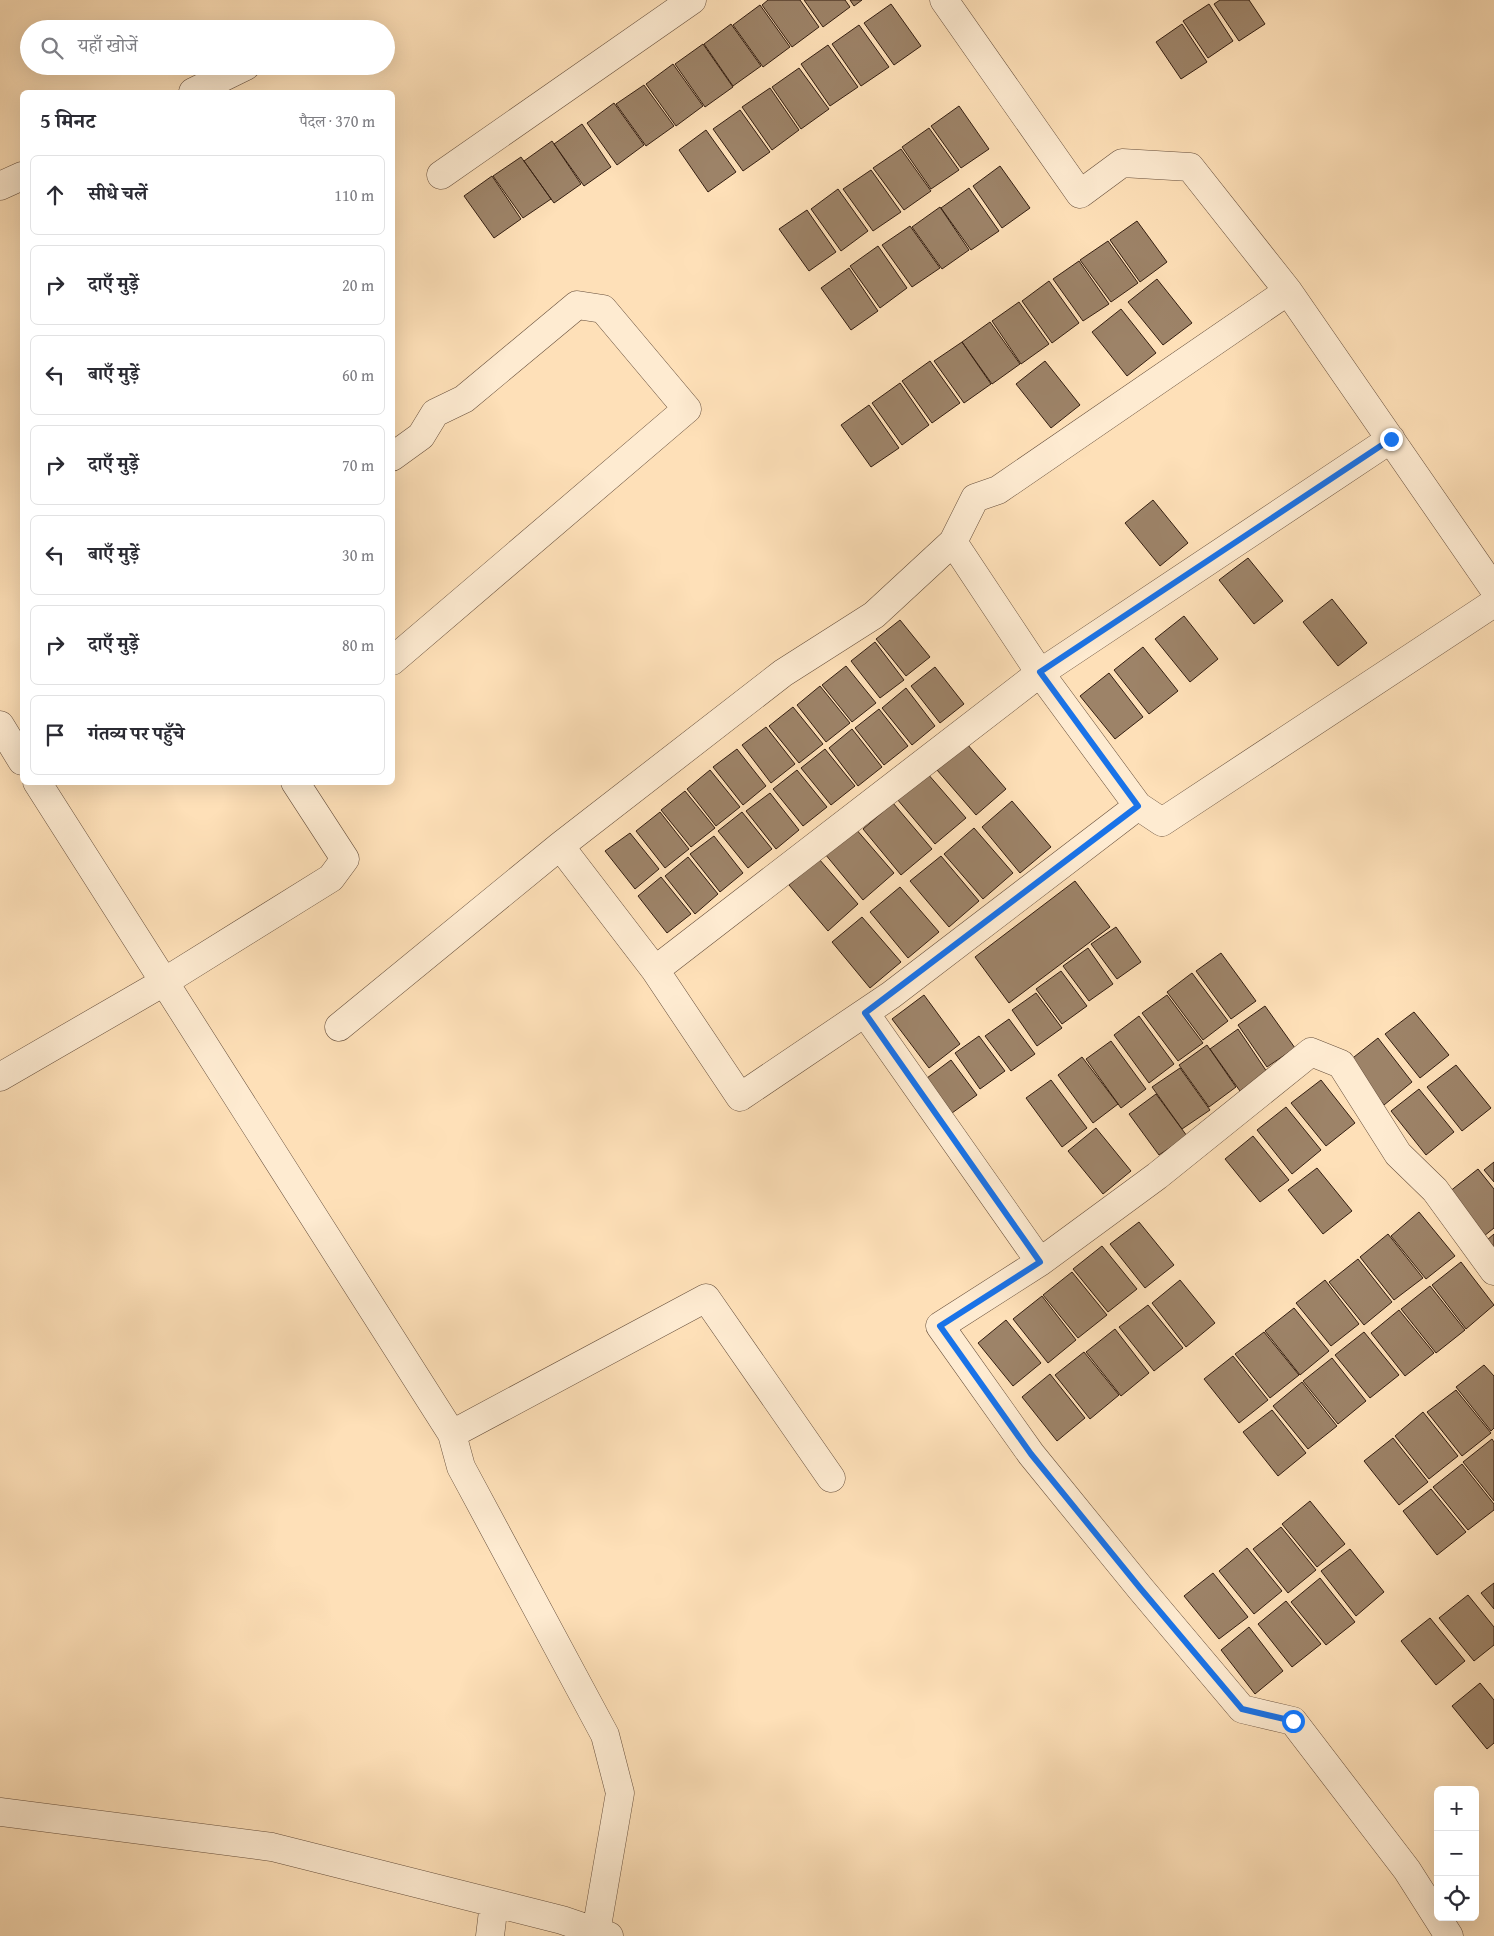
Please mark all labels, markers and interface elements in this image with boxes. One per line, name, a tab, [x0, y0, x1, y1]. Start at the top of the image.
search box	[20, 20, 395, 75]
text: यहाँ खोजें	[78, 31, 138, 59]
icon: search	[38, 34, 66, 62]
text: 5 मिनट	[40, 105, 95, 136]
text: पैदल · 370 m	[299, 109, 375, 133]
text: सीधे चलें	[88, 179, 147, 207]
icon: ahead	[41, 181, 69, 209]
text: 110 m	[334, 183, 374, 207]
text: दाएँ मुड़ें	[88, 269, 139, 297]
icon: right	[41, 271, 69, 299]
text: 20 m	[342, 273, 374, 297]
text: बाएँ मुड़ें	[88, 359, 139, 387]
icon: left	[41, 361, 69, 389]
text: 60 m	[342, 363, 374, 387]
route end	[1380, 428, 1403, 451]
text: दाएँ मुड़ें	[88, 449, 139, 477]
icon: right	[41, 451, 69, 479]
text: 70 m	[342, 453, 374, 477]
text: बाएँ मुड़ें	[88, 539, 139, 567]
icon: left	[41, 541, 69, 569]
text: 30 m	[342, 543, 374, 567]
text: दाएँ मुड़ें	[88, 629, 139, 657]
icon: right	[41, 631, 69, 659]
text: 80 m	[342, 633, 374, 657]
text: गंतव्य पर पहुँचे	[88, 719, 184, 747]
icon: arrive	[41, 721, 69, 749]
route start	[1282, 1710, 1305, 1733]
map controls	[1434, 1786, 1479, 1921]
button: +	[1434, 1786, 1479, 1831]
button: −	[1434, 1831, 1479, 1876]
button: locate	[1434, 1876, 1479, 1921]

